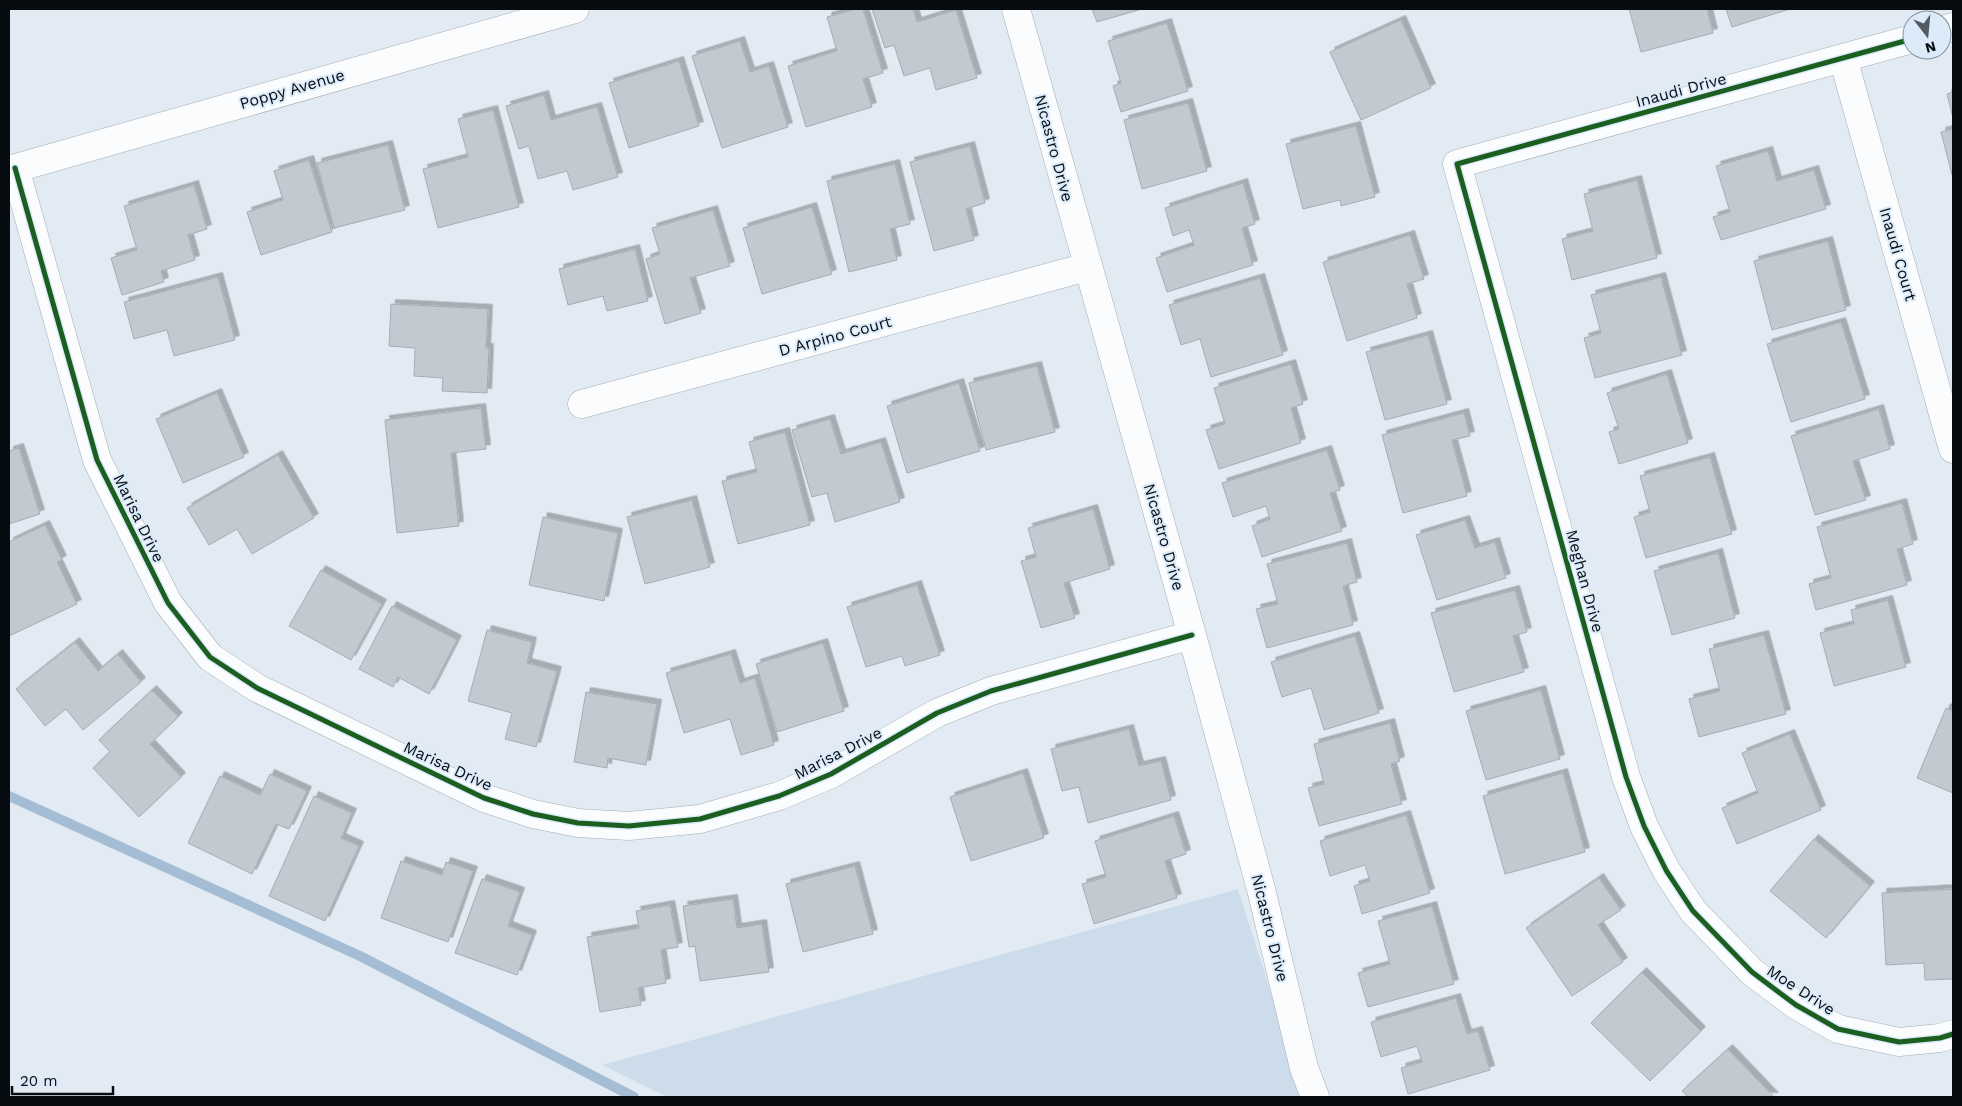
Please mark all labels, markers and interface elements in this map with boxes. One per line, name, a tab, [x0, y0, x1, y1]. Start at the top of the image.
north arrow	[1902, 10, 1952, 60]
text: N	[1923, 38, 1938, 57]
street label: Poppy Avenue	[237, 65, 347, 113]
street label: Inaudi Drive	[1634, 69, 1728, 111]
street label: Nicastro Drive	[1031, 92, 1077, 204]
street label: Inaudi Court	[1876, 205, 1921, 303]
street label: D Arpino Court	[777, 312, 894, 360]
street label: Marisa Drive	[109, 471, 169, 565]
street label: Nicastro Drive	[1140, 481, 1188, 593]
street label: Meghan Drive	[1562, 528, 1608, 634]
street label: Marisa Drive	[791, 723, 885, 783]
street label: Marisa Drive	[401, 737, 495, 795]
street label: Nicastro Drive	[1247, 872, 1293, 984]
street label: Moe Drive	[1763, 961, 1839, 1019]
scale bar	[12, 1064, 114, 1096]
text: 20 m	[20, 1072, 58, 1090]

